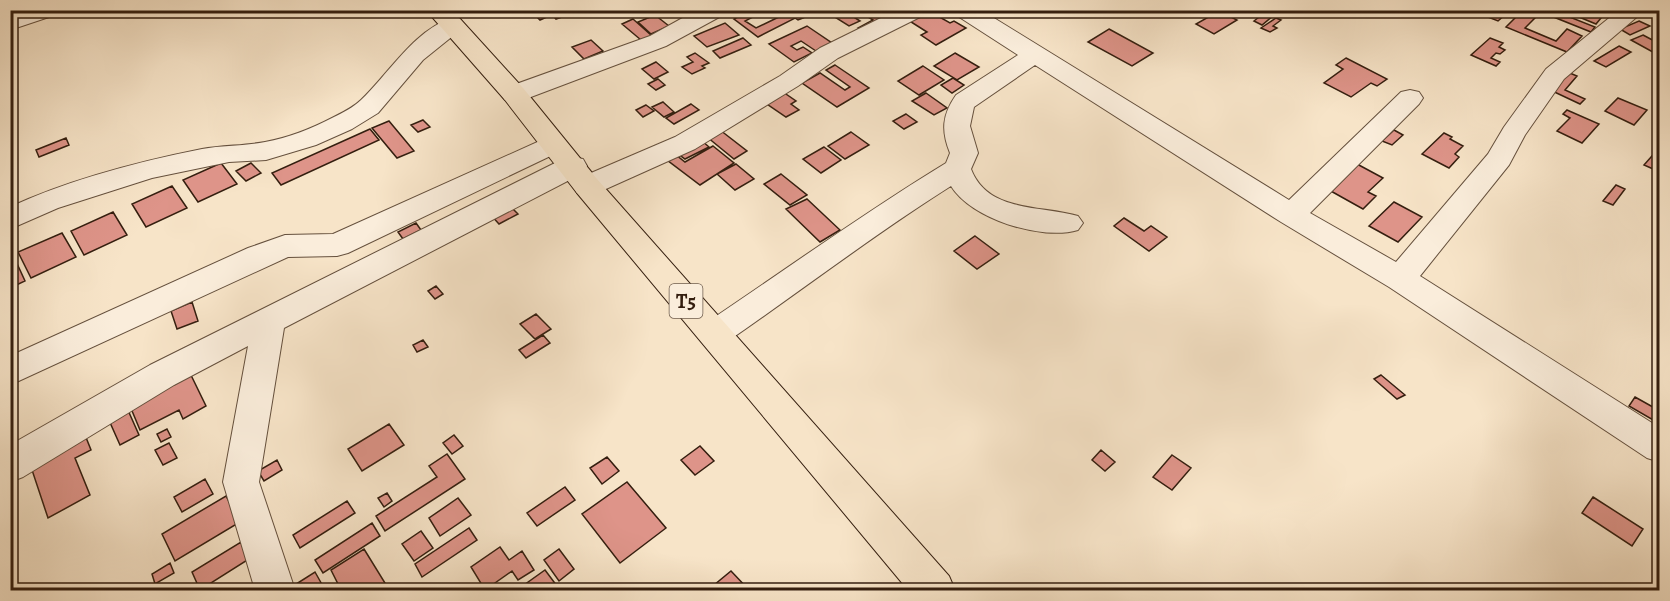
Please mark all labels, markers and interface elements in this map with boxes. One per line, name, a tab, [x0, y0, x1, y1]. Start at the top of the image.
road number: T5	[670, 284, 702, 318]

